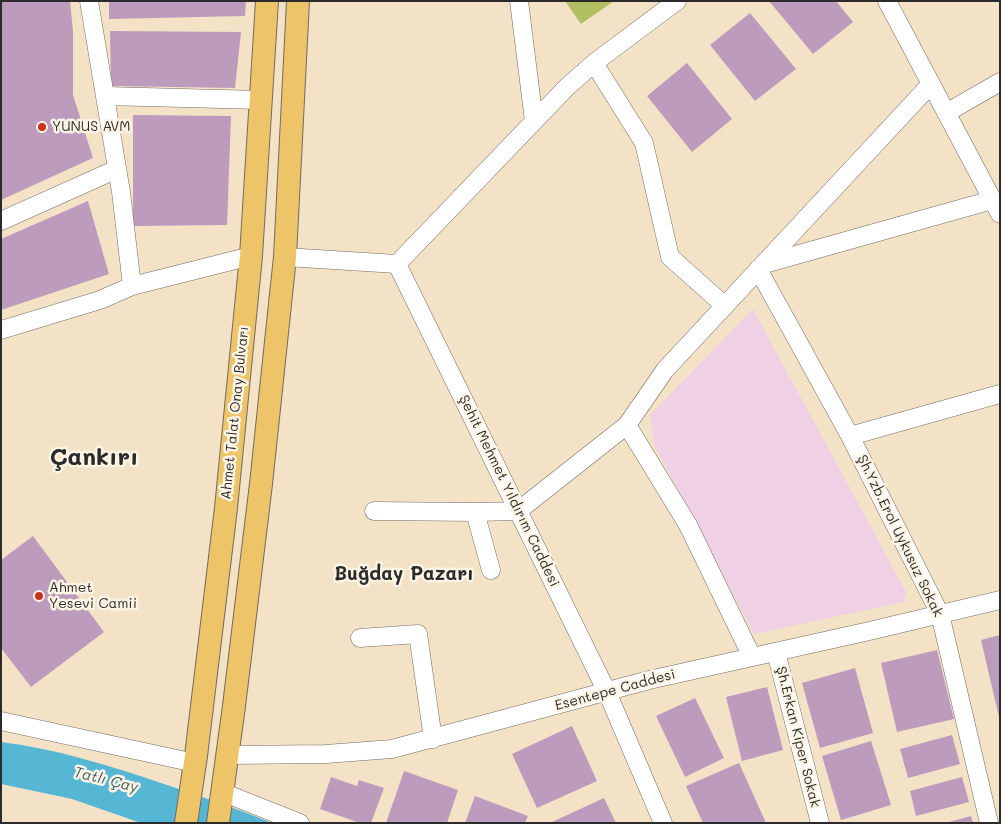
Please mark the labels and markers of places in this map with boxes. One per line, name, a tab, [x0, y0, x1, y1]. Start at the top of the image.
place label: YUNUS AVM	[52, 119, 130, 135]
marker: YUNUS AVM	[36, 121, 48, 133]
place label: Ahmet Yesevi Camii	[49, 580, 137, 612]
marker: Ahmet Yesevi Camii	[33, 590, 45, 602]

